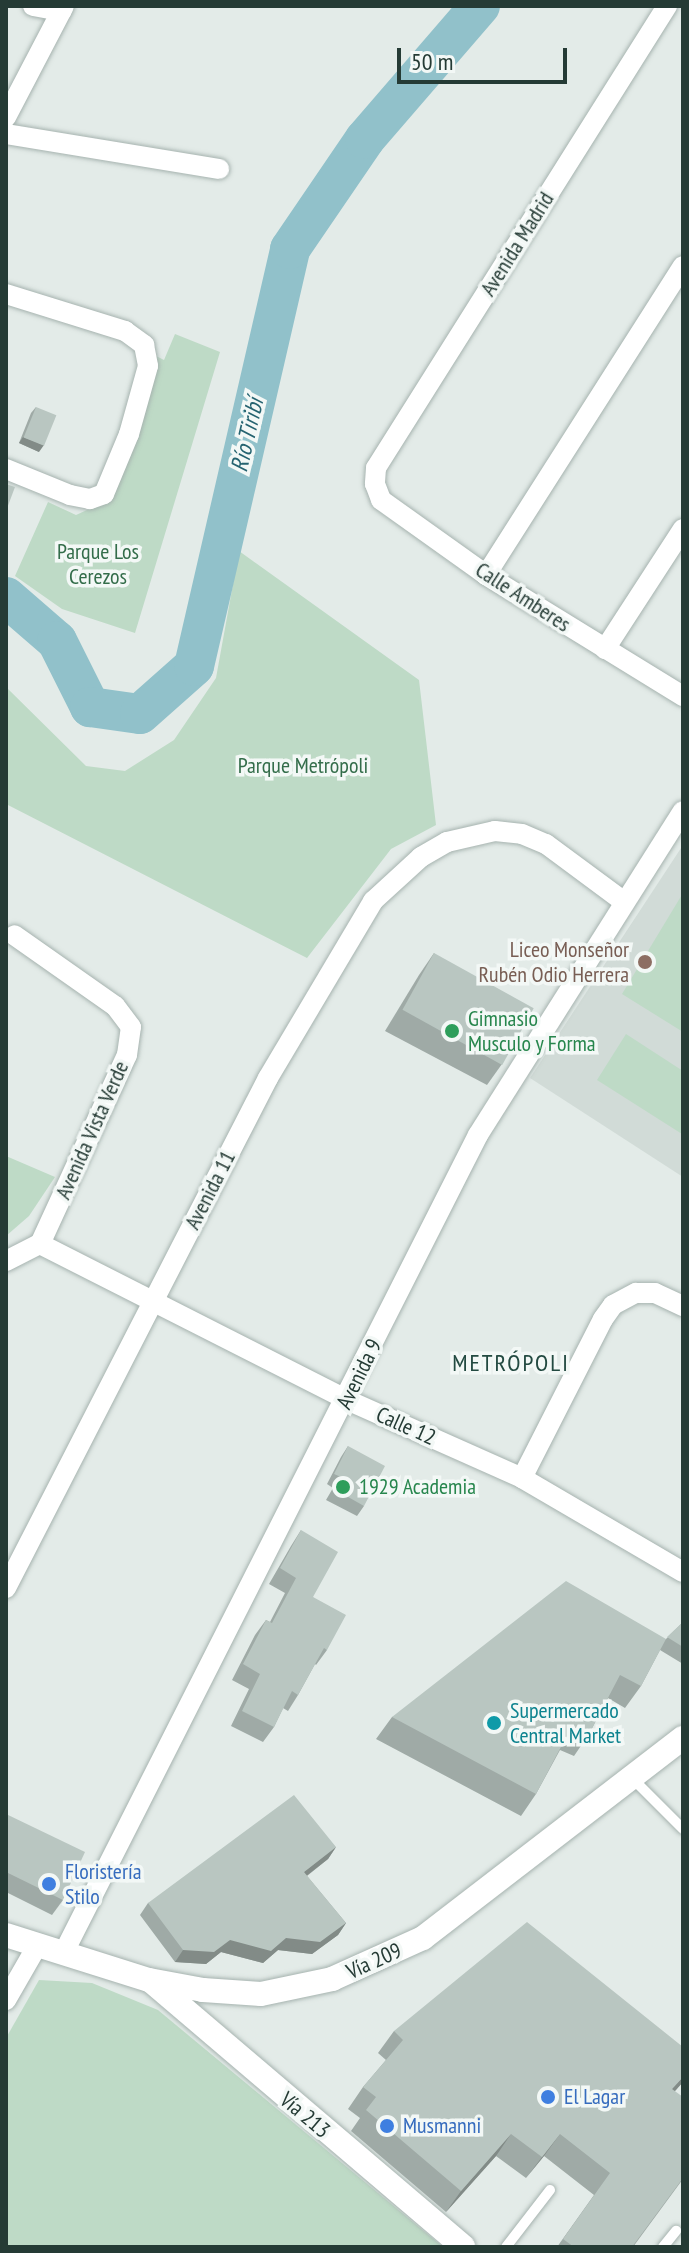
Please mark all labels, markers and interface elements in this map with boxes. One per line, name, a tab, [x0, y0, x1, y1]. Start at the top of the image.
scale bar	[401, 32, 571, 82]
text: 50 m	[411, 46, 453, 77]
street label: Avenida Madrid	[475, 187, 559, 301]
water label: Río Tiribí	[224, 395, 270, 475]
park label: Parque Los Cerezos	[57, 538, 139, 590]
street label: Calle Amberes	[470, 556, 576, 638]
park label: Parque Metrópoli	[238, 753, 368, 779]
place label: Liceo Monseñor Rubén Odio Herrera	[479, 936, 629, 988]
marker: Liceo Monseñor Rubén Odio Herrera	[636, 953, 654, 971]
place label: Gimnasio Musculo y Forma	[468, 1005, 596, 1056]
marker: Gimnasio Musculo y Forma	[443, 1022, 461, 1040]
street label: Avenida Vista Verde	[50, 1056, 134, 1204]
street label: Avenida 11	[179, 1146, 241, 1234]
street label: Avenida 9	[331, 1335, 387, 1413]
district label: METRÓPOLI	[452, 1349, 570, 1377]
street label: Calle 12	[372, 1401, 440, 1451]
place label: 1929 Academia	[359, 1474, 477, 1500]
marker: 1929 Academia	[334, 1478, 352, 1496]
place label: Supermercado Central Market	[510, 1697, 621, 1748]
marker: Supermercado Central Market	[485, 1714, 503, 1732]
place label: Floristería Stilo	[65, 1858, 142, 1910]
marker: Floristería Stilo	[40, 1875, 58, 1893]
street label: Vía 209	[342, 1937, 406, 1985]
place label: El Lagar	[564, 2084, 625, 2110]
street label: Vía 213	[275, 2086, 335, 2144]
marker: El Lagar	[539, 2088, 557, 2106]
place label: Musmanni	[403, 2113, 481, 2139]
marker: Musmanni	[378, 2117, 396, 2135]

